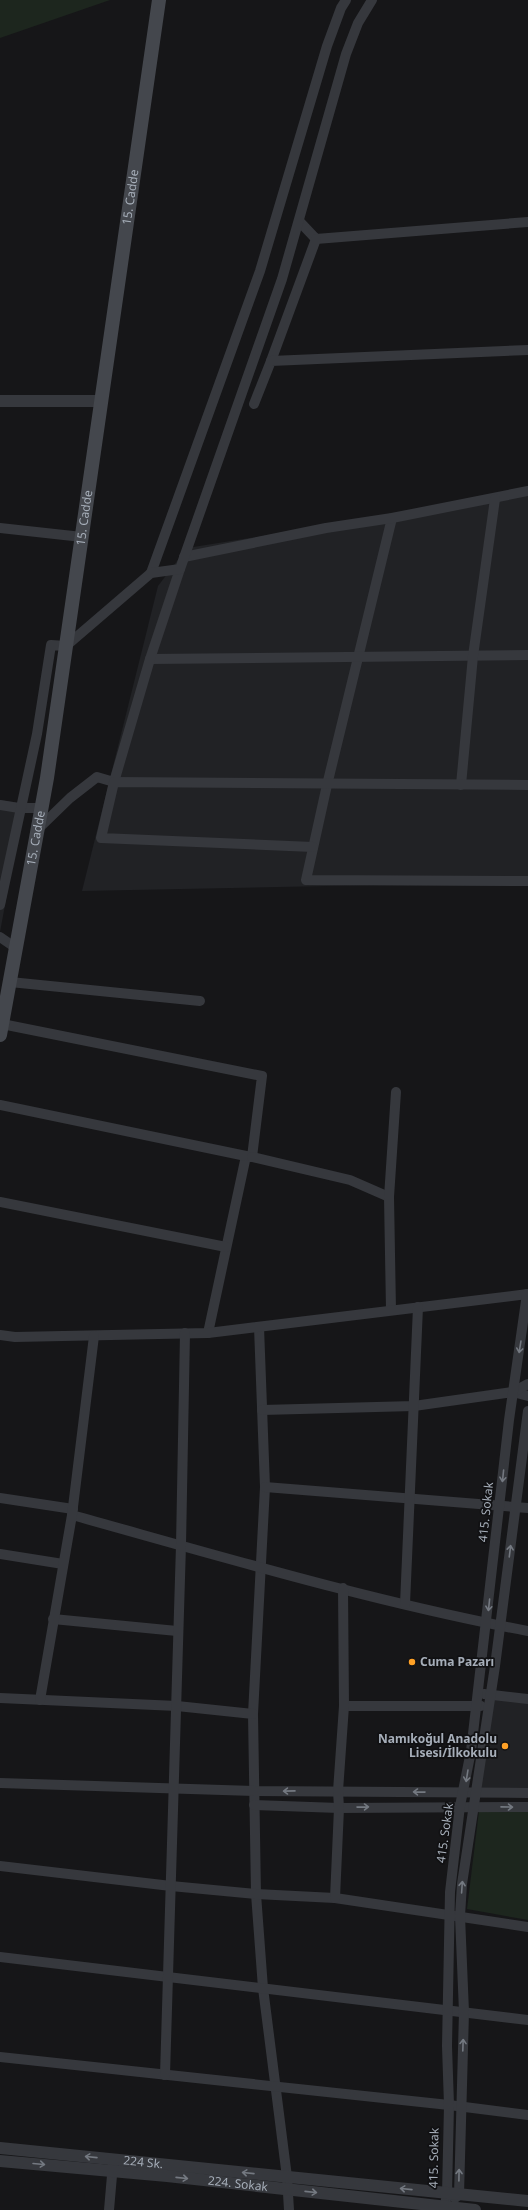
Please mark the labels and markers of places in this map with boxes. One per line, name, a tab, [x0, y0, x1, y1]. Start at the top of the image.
place label: Cuma Pazarı	[420, 1653, 494, 1670]
marker: Cuma Pazarı	[407, 1657, 417, 1667]
place label: Namıkoğul Anadolu Lisesi/İlkokulu	[378, 1730, 497, 1761]
marker: Namıkoğul Anadolu Lisesi/İlkokulu	[500, 1741, 510, 1751]

